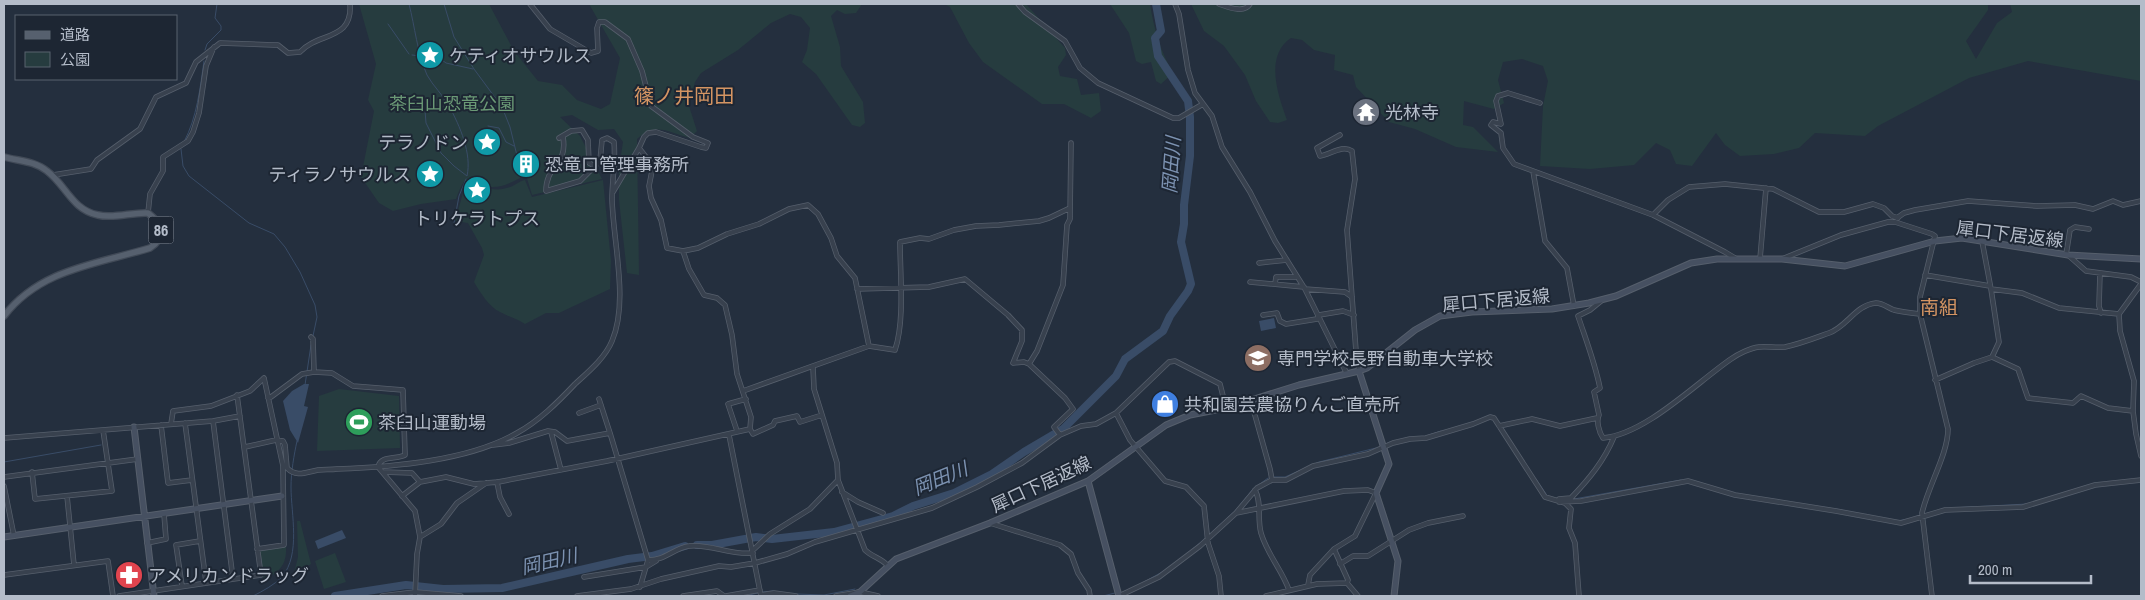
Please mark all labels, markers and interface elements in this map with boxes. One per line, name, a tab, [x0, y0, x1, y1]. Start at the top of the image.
legend	[15, 15, 178, 80]
text: 道路	[60, 24, 90, 45]
place icon: ケティオサウルス	[415, 40, 445, 70]
place label: ケティオサウルス	[449, 43, 592, 68]
text: 公園	[60, 49, 90, 70]
district label: 篠ノ井岡田	[634, 82, 734, 109]
park label: 茶臼山恐竜公園	[389, 91, 515, 116]
temple icon: 光林寺	[1351, 97, 1381, 127]
place label: 光林寺	[1385, 100, 1439, 125]
place icon: テラノドン	[472, 127, 502, 157]
place label: テラノドン	[378, 130, 468, 155]
water label: 岡田川	[1156, 134, 1186, 194]
building icon: 恐竜口管理事務所	[511, 149, 541, 179]
place label: 恐竜口管理事務所	[545, 152, 689, 177]
place icon: ティラノサウルス	[415, 159, 445, 189]
place label: ティラノサウルス	[268, 162, 411, 187]
place icon: トリケラトプス	[462, 175, 492, 205]
place label: トリケラトプス	[414, 206, 540, 231]
street label: 犀口下居返線	[1955, 215, 2065, 253]
road number: 86	[148, 216, 174, 244]
street label: 犀口下居返線	[1441, 283, 1551, 317]
district label: 南組	[1920, 294, 1958, 320]
school or university icon: 専門学校長野自動車大学校	[1243, 343, 1273, 373]
place label: 専門学校長野自動車大学校	[1277, 346, 1493, 371]
shop icon: 共和園芸農協りんご直売所	[1150, 389, 1180, 419]
place label: 共和園芸農協りんご直売所	[1184, 392, 1400, 417]
sports icon: 茶臼山運動場	[344, 407, 374, 437]
place label: 茶臼山運動場	[378, 410, 486, 435]
street label: 犀口下居返線	[987, 450, 1095, 518]
water label: 岡田川	[909, 455, 973, 501]
water label: 岡田川	[518, 541, 582, 580]
scale bar	[1970, 552, 2091, 584]
text: 200 m	[1978, 559, 2012, 580]
pharmacy icon: アメリカンドラッグ	[114, 560, 144, 590]
place label: アメリカンドラッグ	[148, 563, 309, 588]

